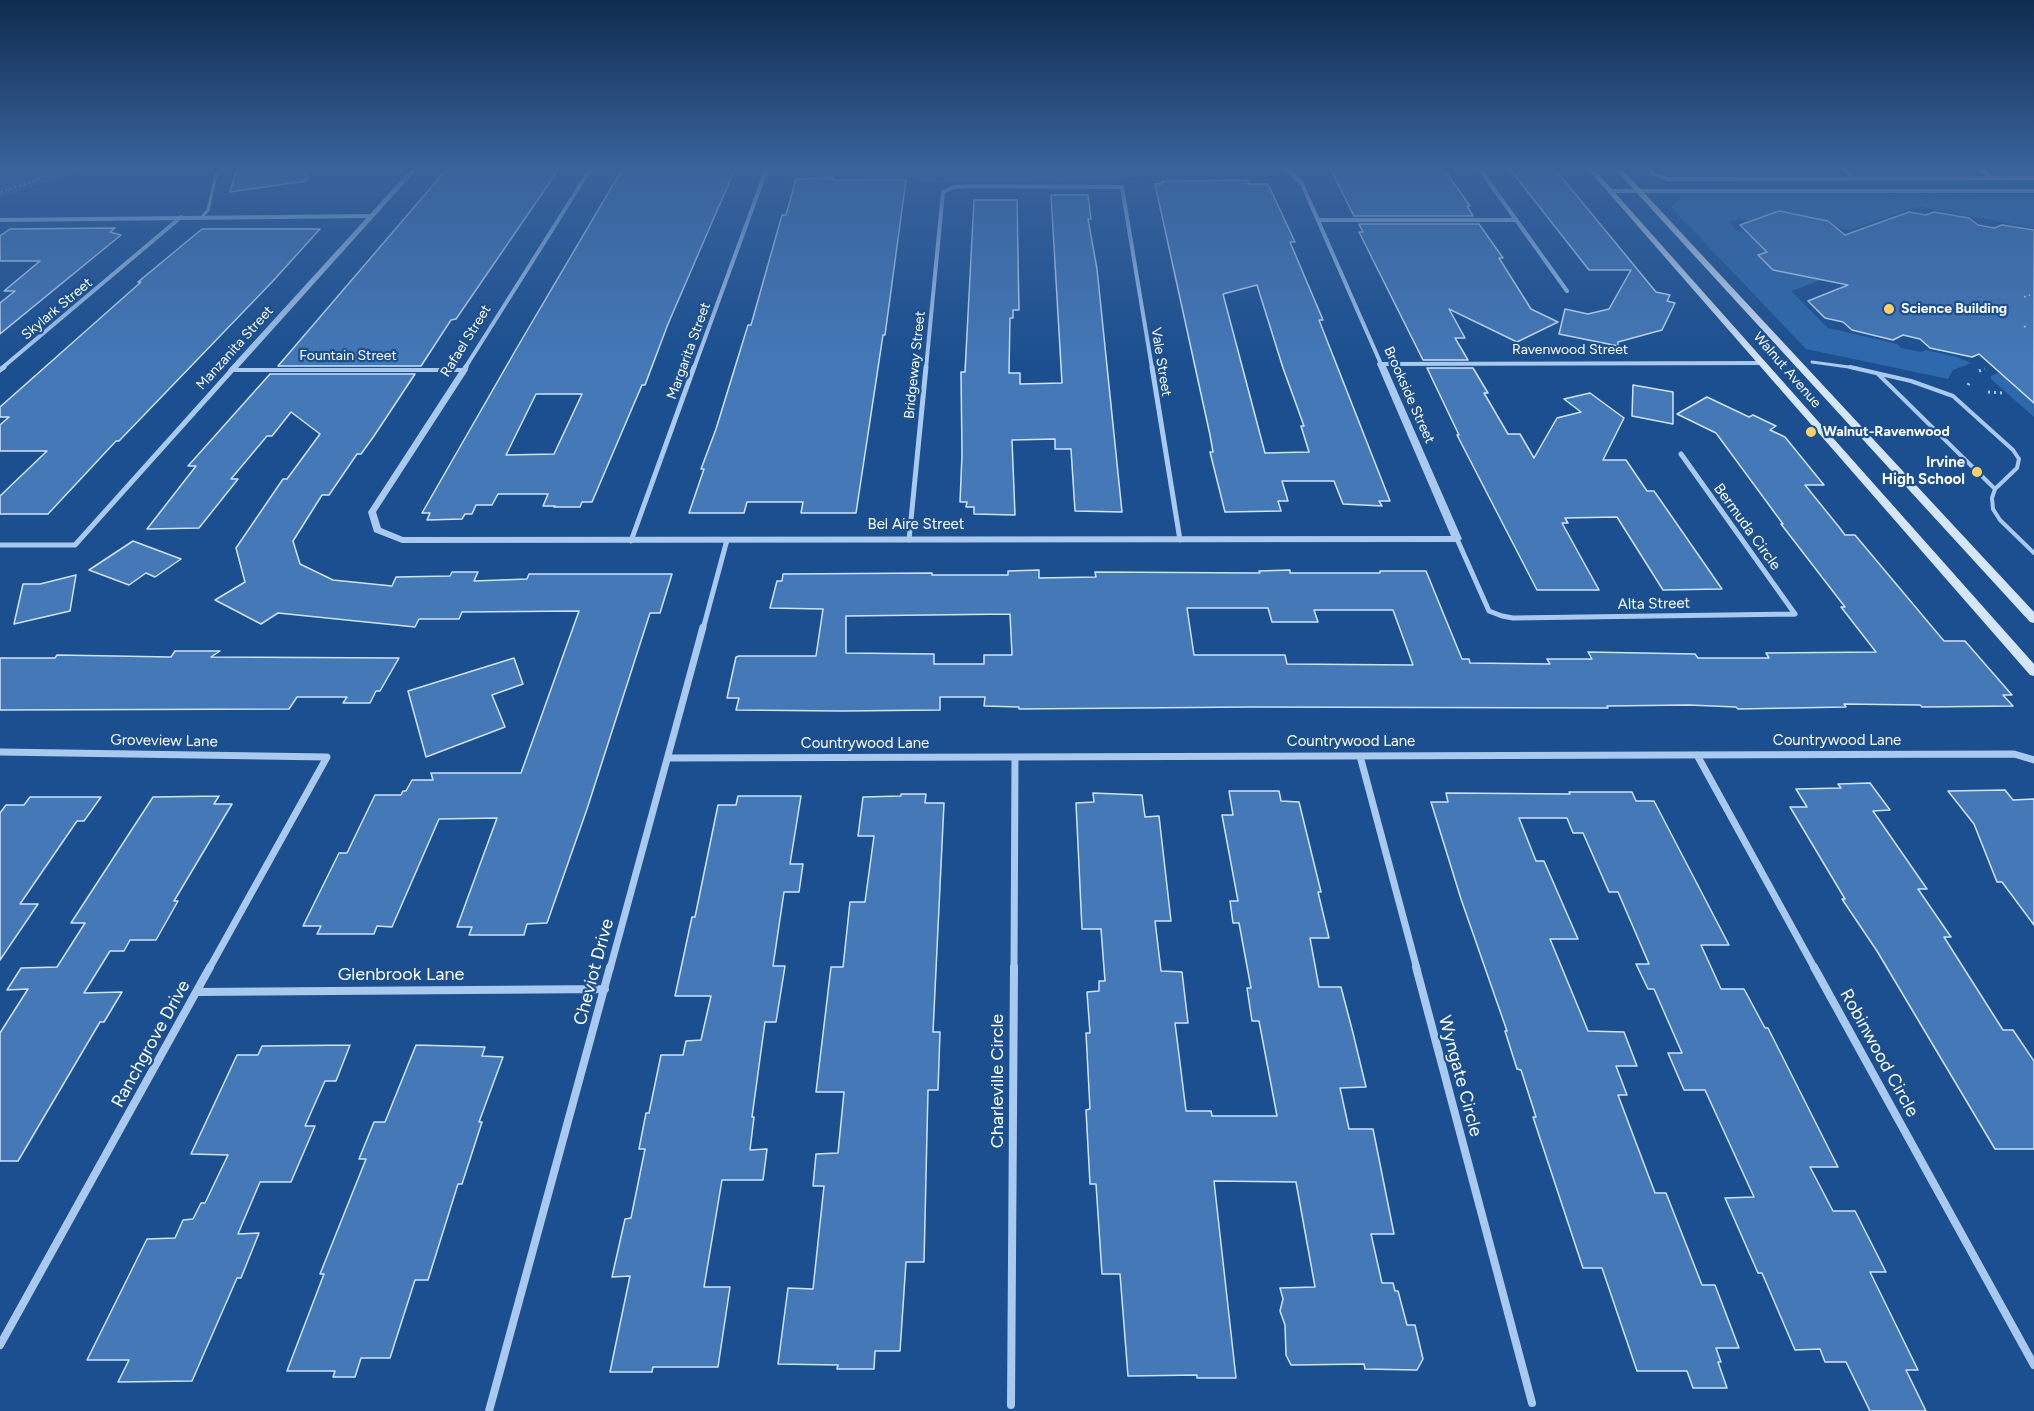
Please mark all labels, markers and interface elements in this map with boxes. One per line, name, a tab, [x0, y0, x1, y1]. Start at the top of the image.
street label: Skylark Street	[18, 275, 96, 343]
street label: Margarita Street	[664, 300, 714, 402]
place label: Science Building	[1901, 301, 2007, 317]
street label: Rafael Street	[437, 302, 495, 380]
marker: Science Building	[1882, 302, 1896, 316]
street label: Manzanita Street	[193, 303, 277, 393]
street label: Bridgeway Street	[901, 310, 929, 420]
street label: Vale Street	[1147, 326, 1175, 398]
street label: Walnut Avenue	[1750, 329, 1824, 411]
street label: Ravenwood Street	[1512, 342, 1628, 358]
street label: Brookside Street	[1380, 344, 1438, 446]
street label: Fountain Street	[299, 348, 397, 364]
place label: Walnut-Ravenwood	[1823, 424, 1950, 440]
marker: Walnut-Ravenwood	[1804, 425, 1818, 439]
place label: Irvine High School	[1882, 454, 1965, 489]
marker: Irvine High School	[1970, 465, 1984, 479]
street label: Bermuda Circle	[1710, 480, 1784, 574]
street label: Bel Aire Street	[868, 516, 964, 534]
street label: Alta Street	[1618, 594, 1690, 614]
street label: Groveview Lane	[110, 731, 218, 751]
street label: Countrywood Lane	[1773, 732, 1901, 750]
street label: Countrywood Lane	[1287, 733, 1415, 751]
street label: Countrywood Lane	[801, 735, 929, 753]
street label: Cheviot Drive	[569, 916, 619, 1028]
street label: Glenbrook Lane	[338, 964, 464, 986]
street label: Ranchgrove Drive	[107, 977, 195, 1111]
street label: Robinwood Circle	[1835, 985, 1923, 1121]
street label: Wyngate Circle	[1433, 1013, 1487, 1139]
street label: Charleville Circle	[987, 1014, 1009, 1148]

